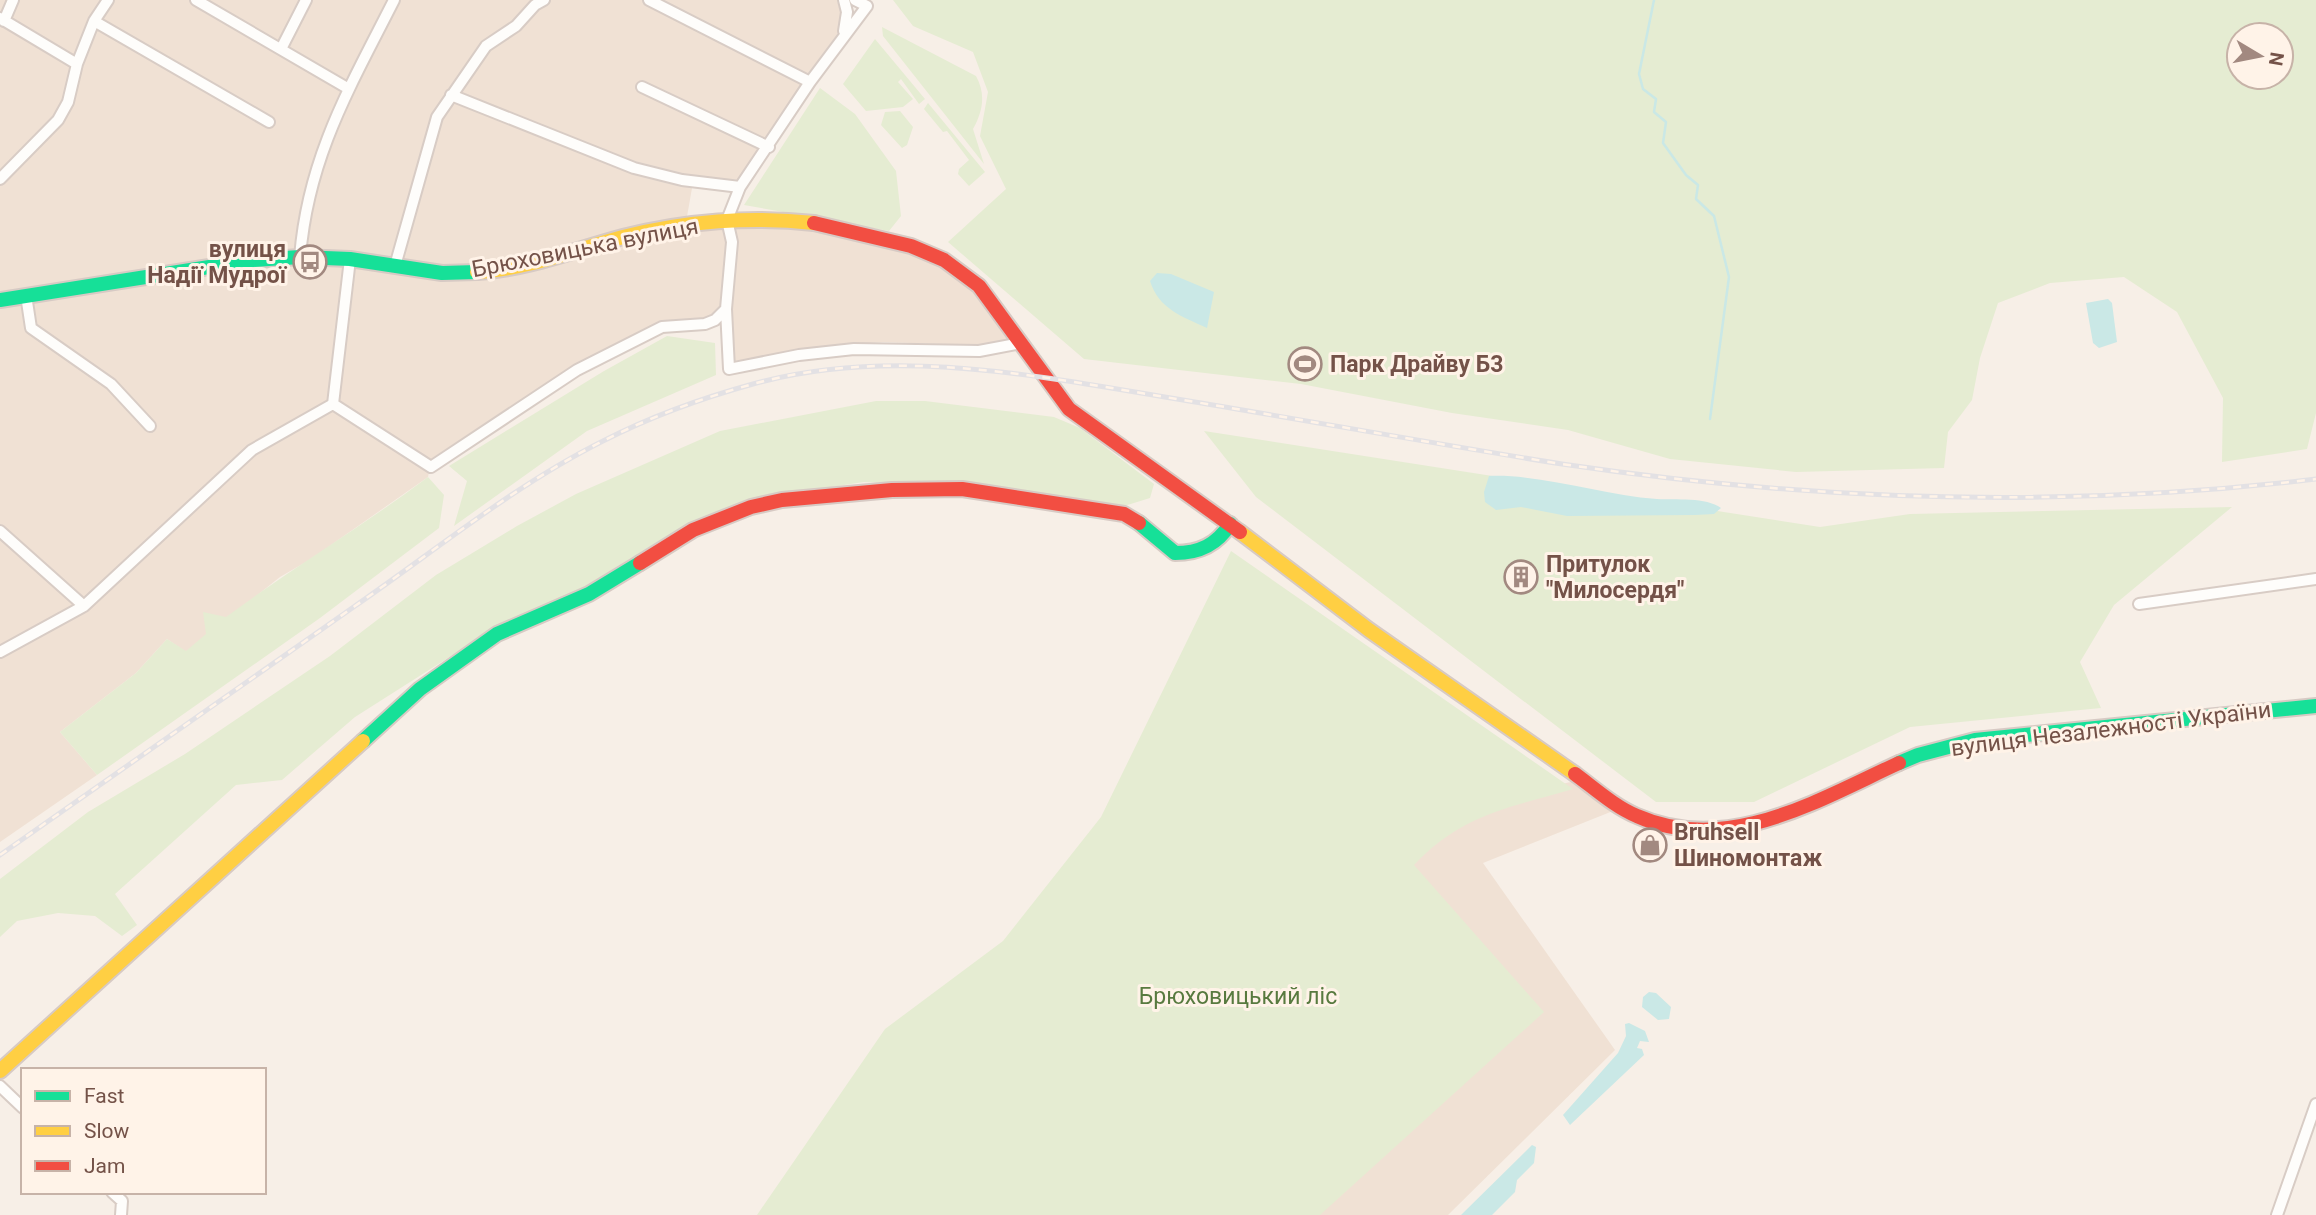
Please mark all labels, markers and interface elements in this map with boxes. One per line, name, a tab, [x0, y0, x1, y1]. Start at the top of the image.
north arrow	[2225, 21, 2295, 91]
text: N	[2264, 50, 2289, 67]
street label: Брюховицька вулиця	[470, 213, 700, 283]
place label: вулиця Надії Мудрої	[147, 236, 288, 289]
bus stop icon: вулиця Надії Мудрої	[291, 243, 329, 281]
sports icon: Парк Драйву Б3	[1286, 345, 1324, 383]
place label: Парк Драйву Б3	[1330, 351, 1503, 378]
place label: Притулок "Милосердя"	[1546, 551, 1684, 604]
building icon: Притулок "Милосердя"	[1502, 558, 1540, 596]
street label: вулиця Незалежності України	[1949, 696, 2273, 762]
place label: Bruhsell Шиномонтаж	[1674, 819, 1822, 872]
shop icon: Bruhsell Шиномонтаж	[1631, 826, 1669, 864]
park label: Брюховицький ліс	[1139, 983, 1337, 1010]
legend	[21, 1068, 266, 1194]
text: Fast	[84, 1084, 125, 1108]
text: Slow	[84, 1119, 130, 1143]
text: Jam	[84, 1154, 125, 1178]

